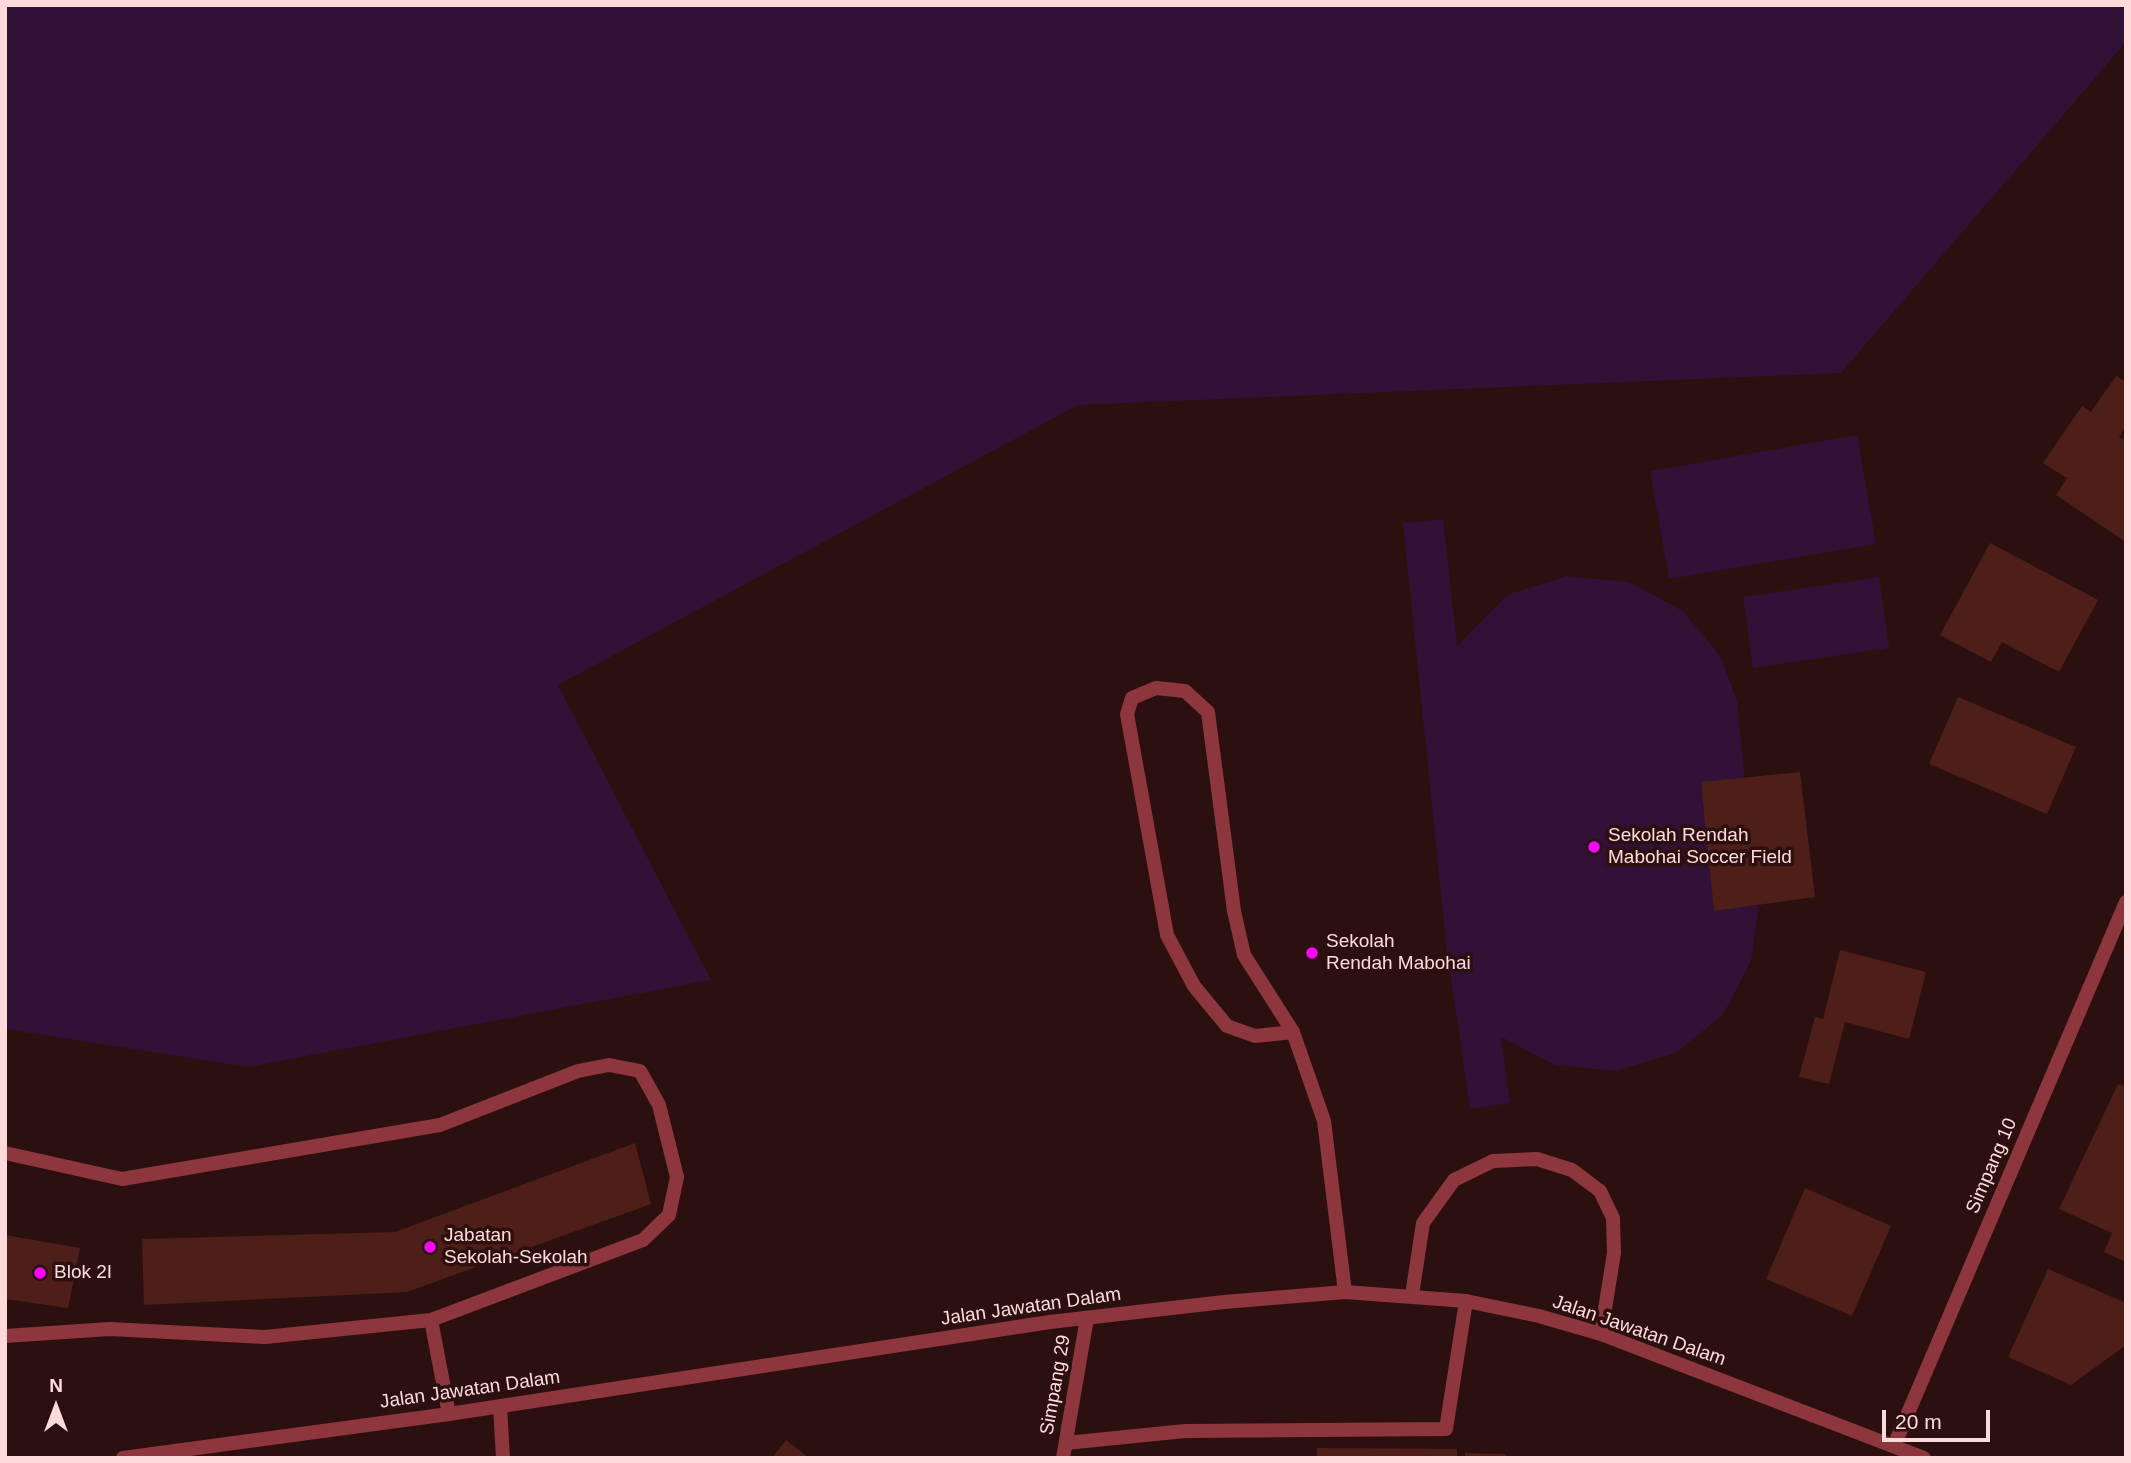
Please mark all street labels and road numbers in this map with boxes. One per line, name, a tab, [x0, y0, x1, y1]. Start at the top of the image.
street label: Simpang 10	[1962, 1115, 2022, 1217]
street label: Jalan Jawatan Dalam	[939, 1283, 1123, 1331]
street label: Jalan Jawatan Dalam	[1549, 1291, 1729, 1371]
street label: Simpang 29	[1036, 1333, 1076, 1437]
street label: Jalan Jawatan Dalam	[378, 1366, 562, 1414]

